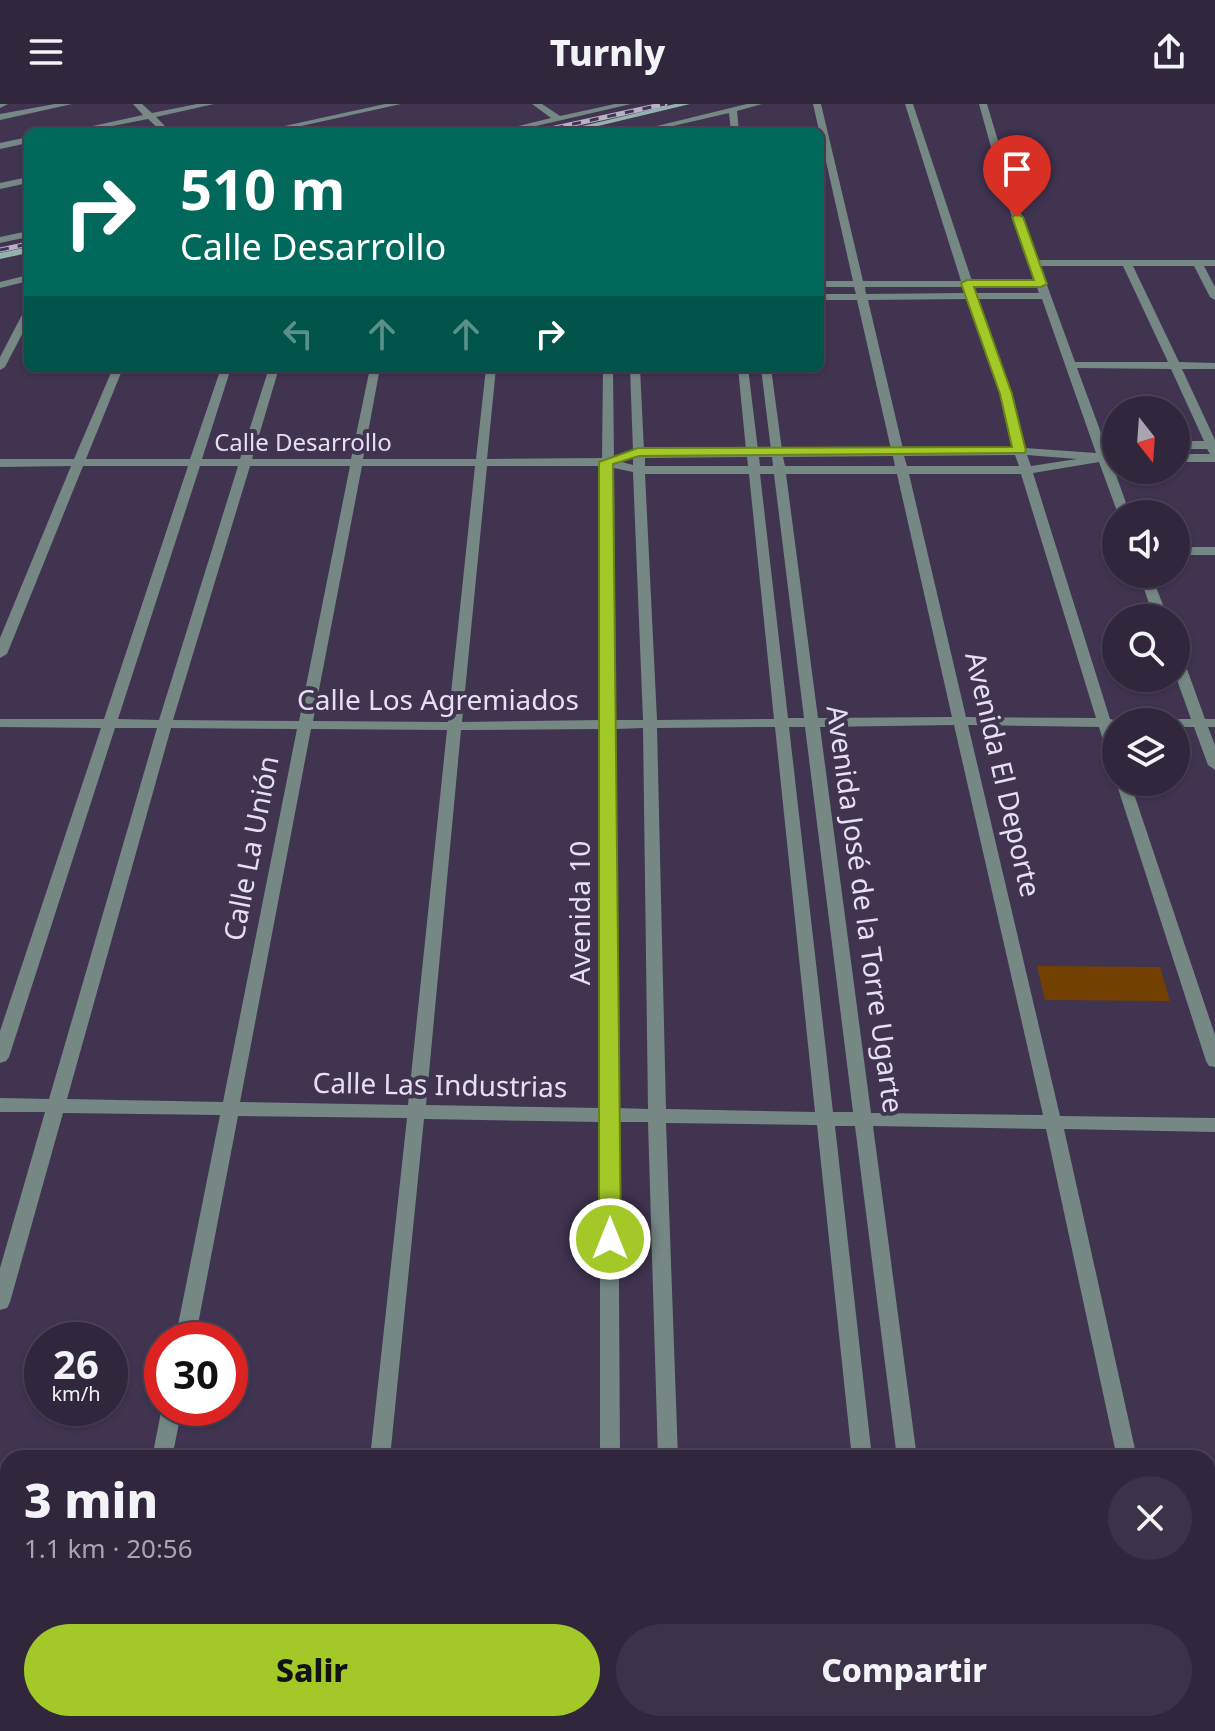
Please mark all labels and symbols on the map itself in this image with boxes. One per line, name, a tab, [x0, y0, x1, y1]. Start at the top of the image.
pin	[983, 135, 1051, 217]
north arrow	[1102, 396, 1190, 484]
street label: Calle Desarrollo	[214, 425, 392, 458]
street label: Avenida El Deporte	[957, 648, 1051, 900]
street label: Calle Los Agremiados	[297, 680, 579, 718]
street label: Avenida José de la Torre Ugarte	[819, 703, 913, 1115]
street label: Calle La Unión	[213, 752, 287, 944]
street label: Avenida 10	[560, 841, 598, 985]
street label: Calle Las Industrias	[312, 1063, 568, 1105]
position arrow	[568, 1197, 652, 1281]
speed limit sign: 30	[144, 1322, 248, 1426]

